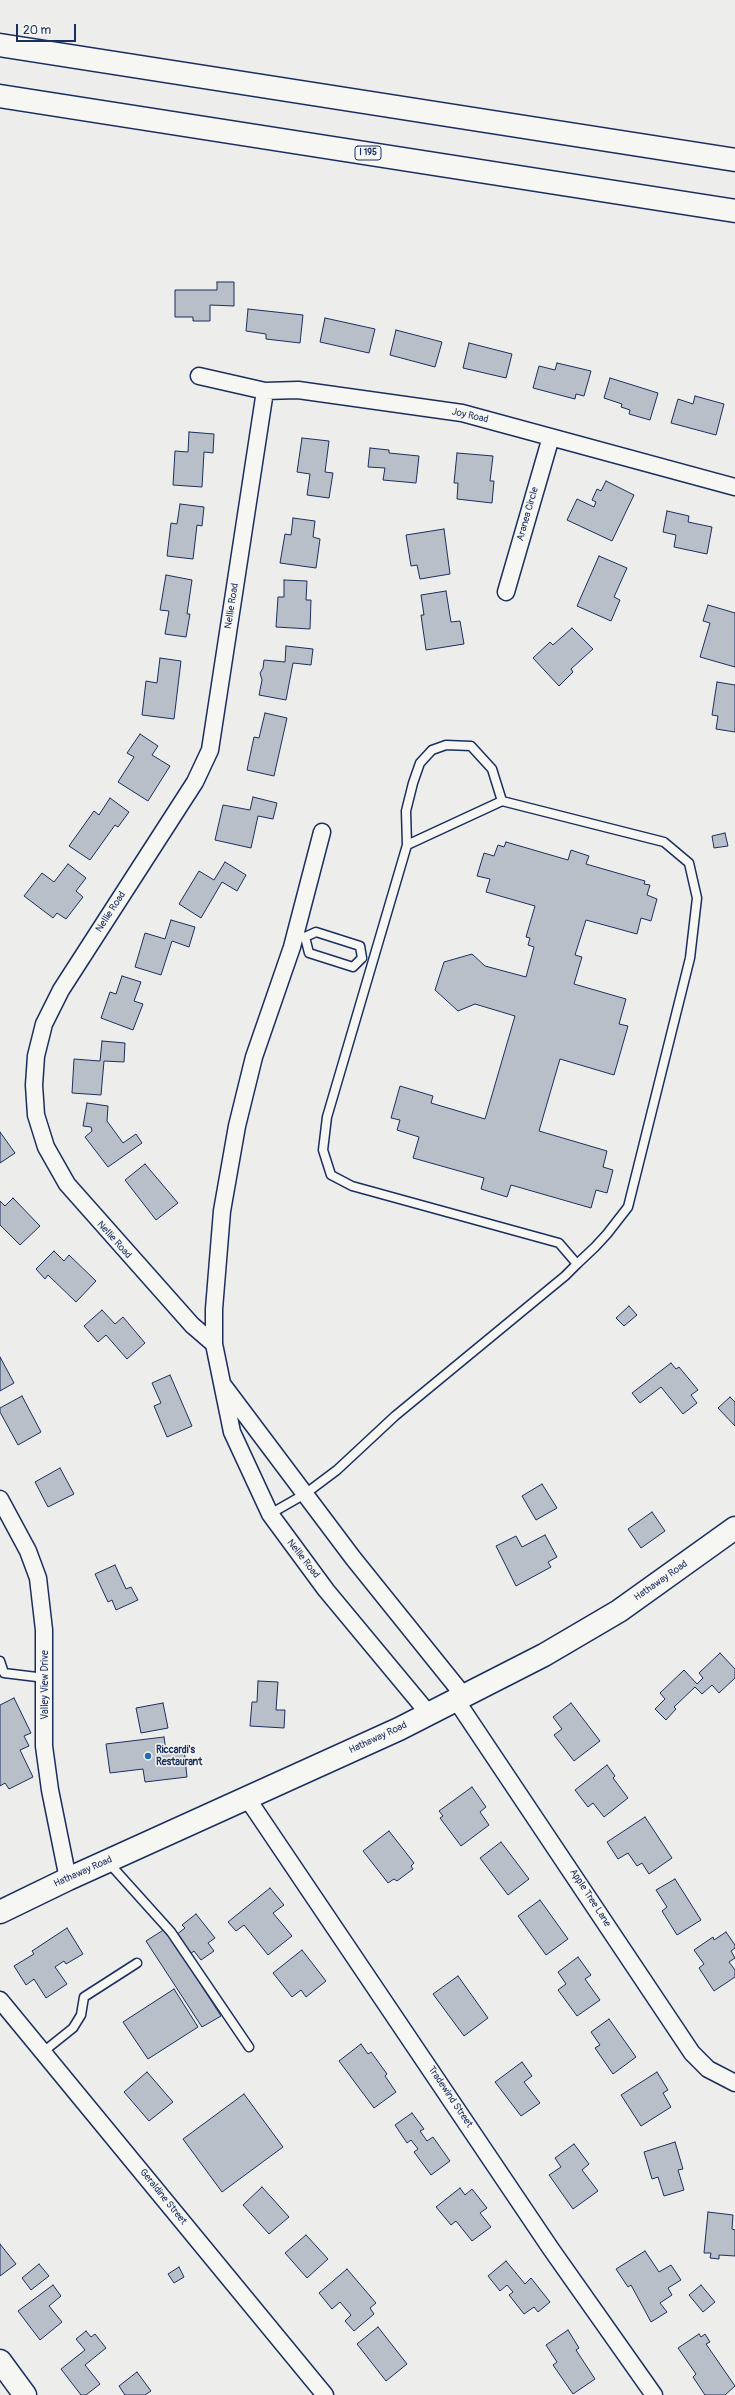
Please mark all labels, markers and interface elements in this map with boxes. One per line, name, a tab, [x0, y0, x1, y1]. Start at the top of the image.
scale bar	[18, 16, 78, 42]
text: 20 m	[23, 23, 51, 38]
road number: I 195	[355, 146, 381, 160]
street label: Joy Road	[450, 406, 490, 426]
street label: Aranea Circle	[515, 486, 541, 542]
street label: Nellie Road	[222, 582, 242, 630]
street label: Nellie Road	[93, 889, 129, 935]
street label: Nellie Road	[94, 1219, 134, 1261]
street label: Nellie Road	[284, 1537, 322, 1581]
street label: Hathaway Road	[632, 1558, 690, 1604]
street label: Valley View Drive	[39, 1650, 51, 1720]
street label: Hathaway Road	[347, 1719, 409, 1757]
place label: Riccardi's Restaurant	[156, 1744, 202, 1768]
marker: Riccardi's Restaurant	[143, 1751, 153, 1761]
street label: Hathaway Road	[52, 1854, 114, 1890]
street label: Apple Tree Lane	[567, 1867, 613, 1929]
street label: Tradewind Street	[425, 2064, 475, 2130]
street label: Geraldine Street	[137, 2167, 189, 2227]

